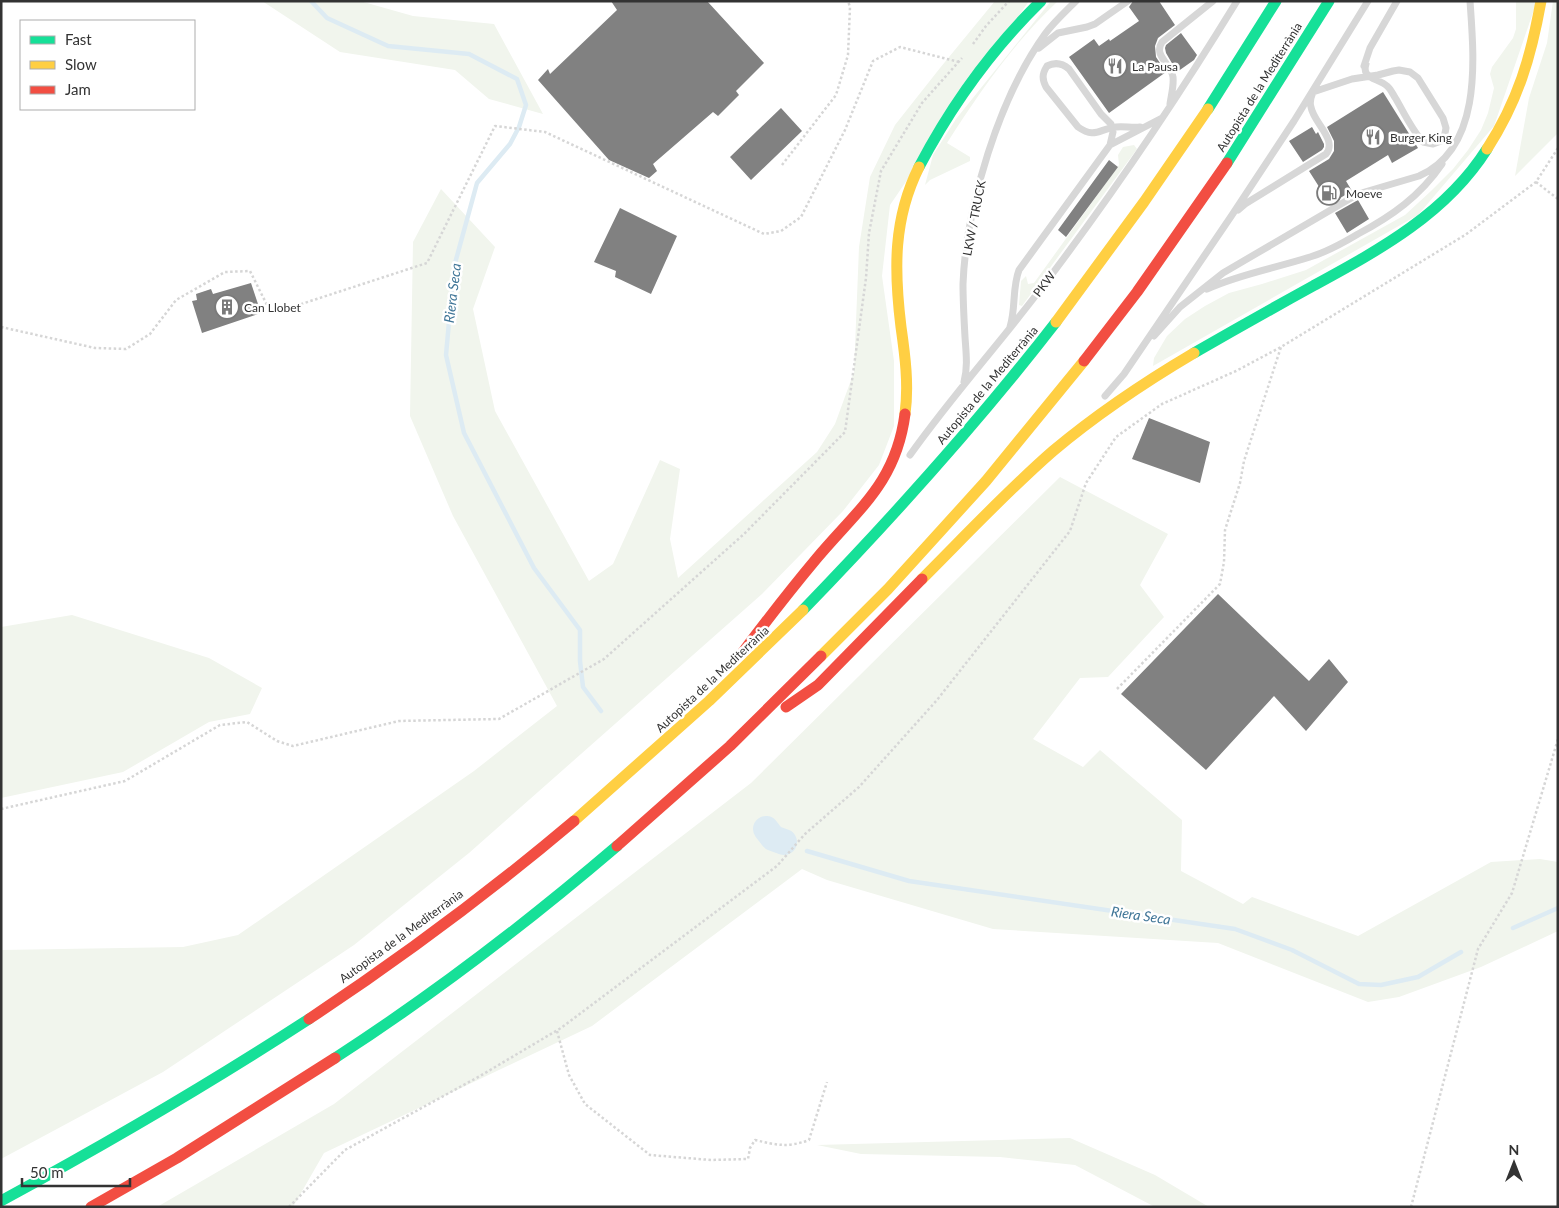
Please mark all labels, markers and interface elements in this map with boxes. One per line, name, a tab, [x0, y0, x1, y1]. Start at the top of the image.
legend	[20, 20, 195, 110]
street label: Autopista de la Mediterrània	[1213, 20, 1305, 154]
text: Fast	[65, 30, 92, 48]
restaurant icon: La Pausa	[1102, 53, 1128, 79]
text: Slow	[65, 55, 97, 73]
place label: La Pausa	[1132, 59, 1178, 74]
text: Jam	[65, 80, 91, 98]
restaurant icon: Burger King	[1360, 124, 1386, 150]
place label: Burger King	[1390, 130, 1452, 145]
street label: LKW / TRUCK	[959, 179, 989, 257]
fuel station icon: Moeve	[1316, 180, 1342, 206]
place label: Moeve	[1346, 186, 1382, 201]
water label: Riera Seca	[440, 262, 464, 324]
street label: PKW	[1030, 268, 1059, 300]
building icon: Can Llobet	[214, 294, 240, 320]
place label: Can Llobet	[244, 300, 302, 315]
street label: Autopista de la Mediterrània	[933, 323, 1041, 447]
street label: Autopista de la Mediterrània	[652, 623, 772, 735]
street label: Autopista de la Mediterrània	[336, 886, 466, 986]
water label: Riera Seca	[1110, 902, 1172, 928]
north arrow	[1489, 1138, 1539, 1188]
text: N	[1509, 1141, 1519, 1158]
scale bar	[22, 1156, 130, 1188]
text: 50 m	[30, 1163, 64, 1181]

